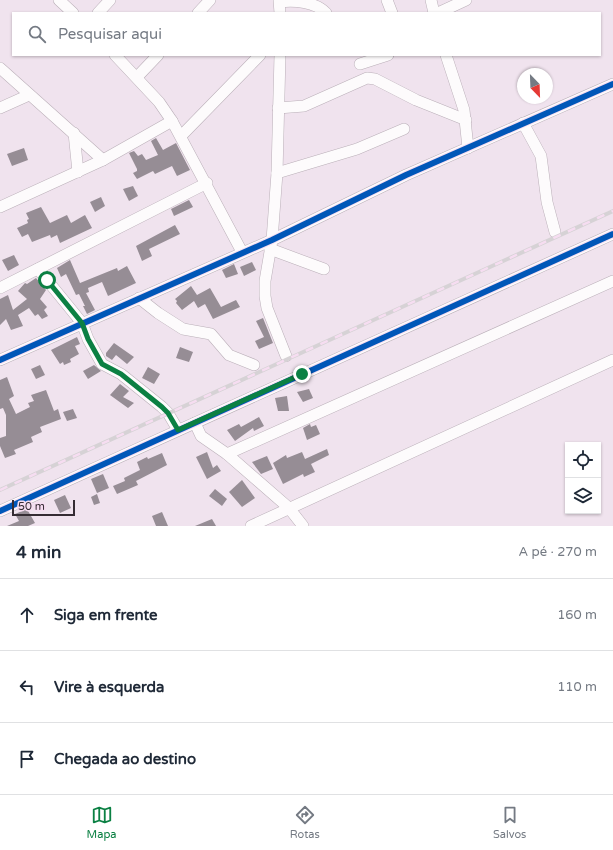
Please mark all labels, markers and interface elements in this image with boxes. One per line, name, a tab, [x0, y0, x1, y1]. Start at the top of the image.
search box	[12, 12, 601, 56]
icon: search	[26, 23, 48, 45]
text: Pesquisar aqui	[58, 25, 162, 43]
north arrow	[517, 68, 553, 104]
route start	[38, 271, 56, 289]
route end	[293, 365, 311, 383]
map controls	[565, 442, 601, 514]
button: locate	[565, 442, 601, 478]
button: layers	[565, 478, 601, 514]
scale bar	[12, 498, 75, 517]
text: 50 m	[18, 500, 45, 513]
text: 4 min	[16, 542, 61, 563]
text: A pé · 270 m	[518, 544, 597, 560]
icon: ahead	[16, 604, 38, 626]
text: Siga em frente	[54, 606, 158, 624]
text: 160 m	[557, 607, 597, 623]
icon: left	[16, 676, 38, 698]
text: Vire à esquerda	[54, 678, 164, 696]
text: 110 m	[557, 679, 597, 695]
icon: arrive	[16, 748, 38, 770]
text: Chegada ao destino	[54, 750, 196, 768]
tab: Mapa	[87, 804, 117, 841]
tab: Rotas	[290, 804, 320, 841]
tab: Salvos	[493, 804, 526, 841]

